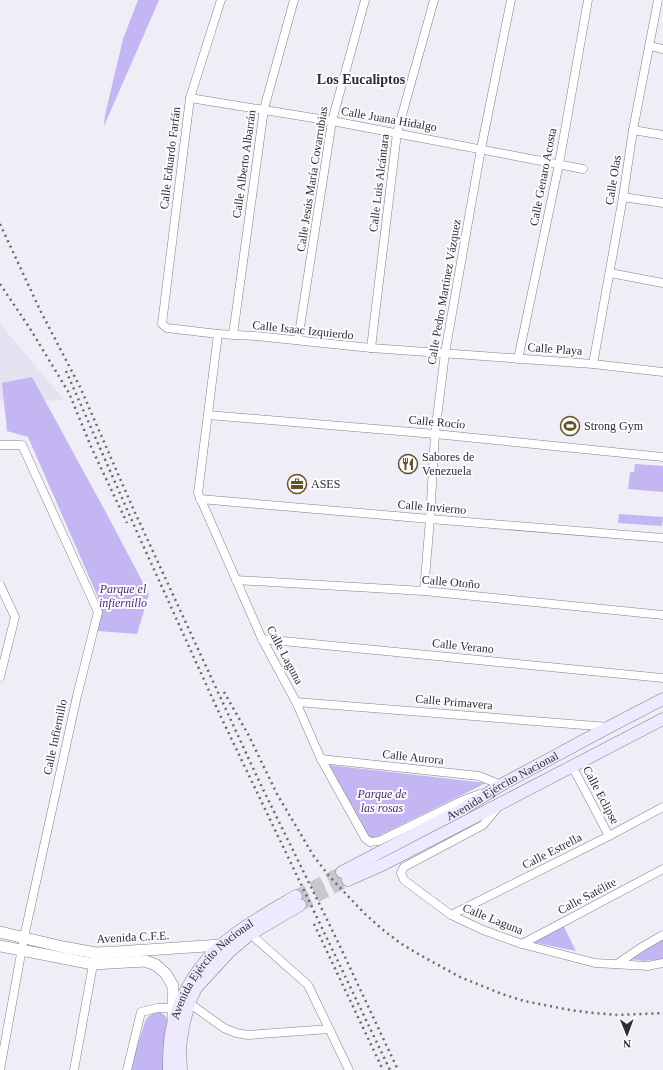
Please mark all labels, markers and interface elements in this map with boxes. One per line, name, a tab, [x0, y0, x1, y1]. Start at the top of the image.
district label: Los Eucaliptos	[317, 72, 406, 87]
street label: Calle Juana Hidalgo	[340, 104, 438, 134]
street label: Calle Jesús María Covarrubias	[294, 105, 330, 253]
street label: Calle Eduardo Farfán	[157, 106, 183, 210]
street label: Calle Alberto Albarrán	[229, 109, 259, 219]
street label: Calle Genaro Acosta	[527, 126, 559, 227]
street label: Calle Luis Alcántara	[366, 133, 392, 233]
street label: Calle Olas	[602, 154, 624, 206]
street label: Calle Pedro Martínez Vázquez	[424, 218, 464, 366]
street label: Calle Isaac Izquierdo	[252, 318, 354, 342]
street label: Calle Playa	[527, 340, 584, 358]
street label: Calle Rocío	[408, 413, 466, 431]
sports icon: Strong Gym	[559, 415, 581, 437]
place label: Strong Gym	[584, 419, 644, 433]
place label: Sabores de Venezuela	[422, 450, 474, 478]
restaurant icon: Sabores de Venezuela	[397, 453, 419, 475]
office icon: ASES	[286, 473, 308, 495]
place label: ASES	[311, 477, 340, 491]
street label: Calle Invierno	[397, 497, 467, 517]
street label: Calle Otoño	[421, 572, 481, 592]
park label: Parque el infiernillo	[99, 582, 147, 610]
street label: Calle Laguna	[264, 623, 307, 687]
street label: Calle Verano	[431, 636, 495, 656]
street label: Calle Primavera	[415, 692, 494, 712]
street label: Calle Infiernillo	[40, 698, 70, 776]
street label: Calle Aurora	[382, 747, 445, 767]
street label: Avenida Ejército Nacional	[444, 748, 561, 824]
street label: Calle Eclipse	[580, 764, 622, 826]
park label: Parque de las rosas	[356, 787, 407, 815]
street label: Calle Estrella	[520, 830, 585, 872]
street label: Calle Satélite	[555, 875, 619, 917]
street label: Calle Laguna	[461, 900, 526, 938]
street label: Avenida Ejército Nacional	[168, 916, 256, 1021]
street label: Avenida C.F.E.	[96, 928, 170, 946]
north arrow	[607, 1014, 647, 1054]
text: N	[623, 1038, 631, 1050]

